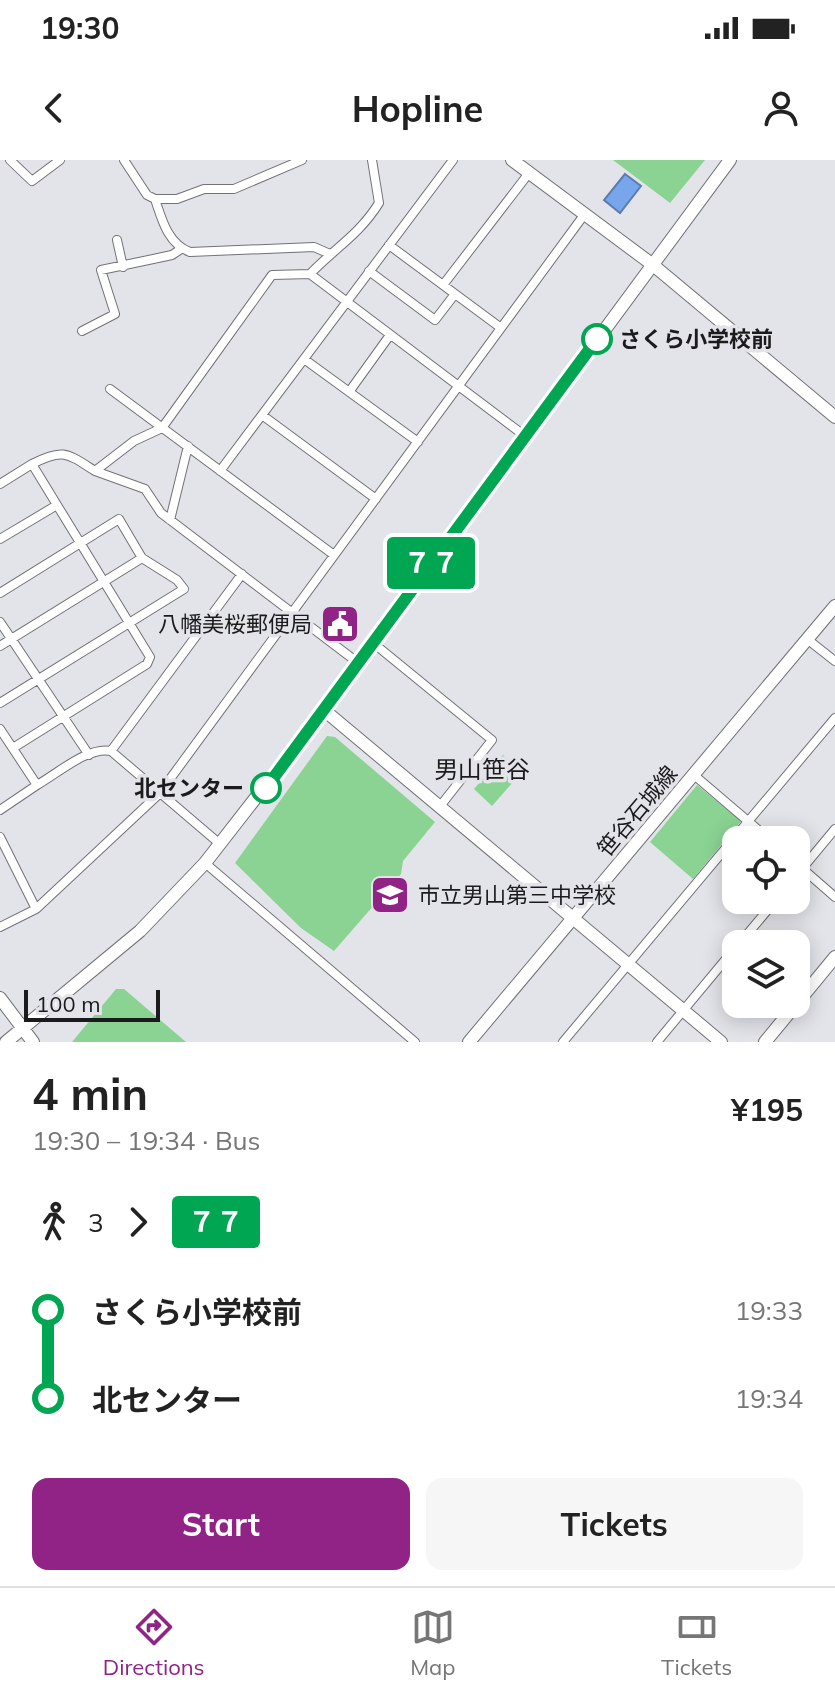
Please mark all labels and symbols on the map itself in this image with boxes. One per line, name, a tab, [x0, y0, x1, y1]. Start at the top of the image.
marker: さくら小学校前	[582, 324, 612, 354]
place label: さくら小学校前	[619, 325, 773, 353]
line badge: ７７	[395, 537, 467, 589]
public building icon: 八幡美桜郵便局	[319, 603, 361, 645]
place label: 八幡美桜郵便局	[158, 610, 312, 638]
district label: 男山笹谷	[434, 754, 530, 784]
street label: 笹谷石城線	[591, 760, 683, 862]
marker: 北センター	[251, 773, 281, 803]
place label: 北センター	[134, 774, 244, 802]
school or university icon: 市立男山第三中学校	[369, 874, 411, 916]
place label: 市立男山第三中学校	[418, 881, 616, 909]
scale bar	[24, 986, 160, 1022]

